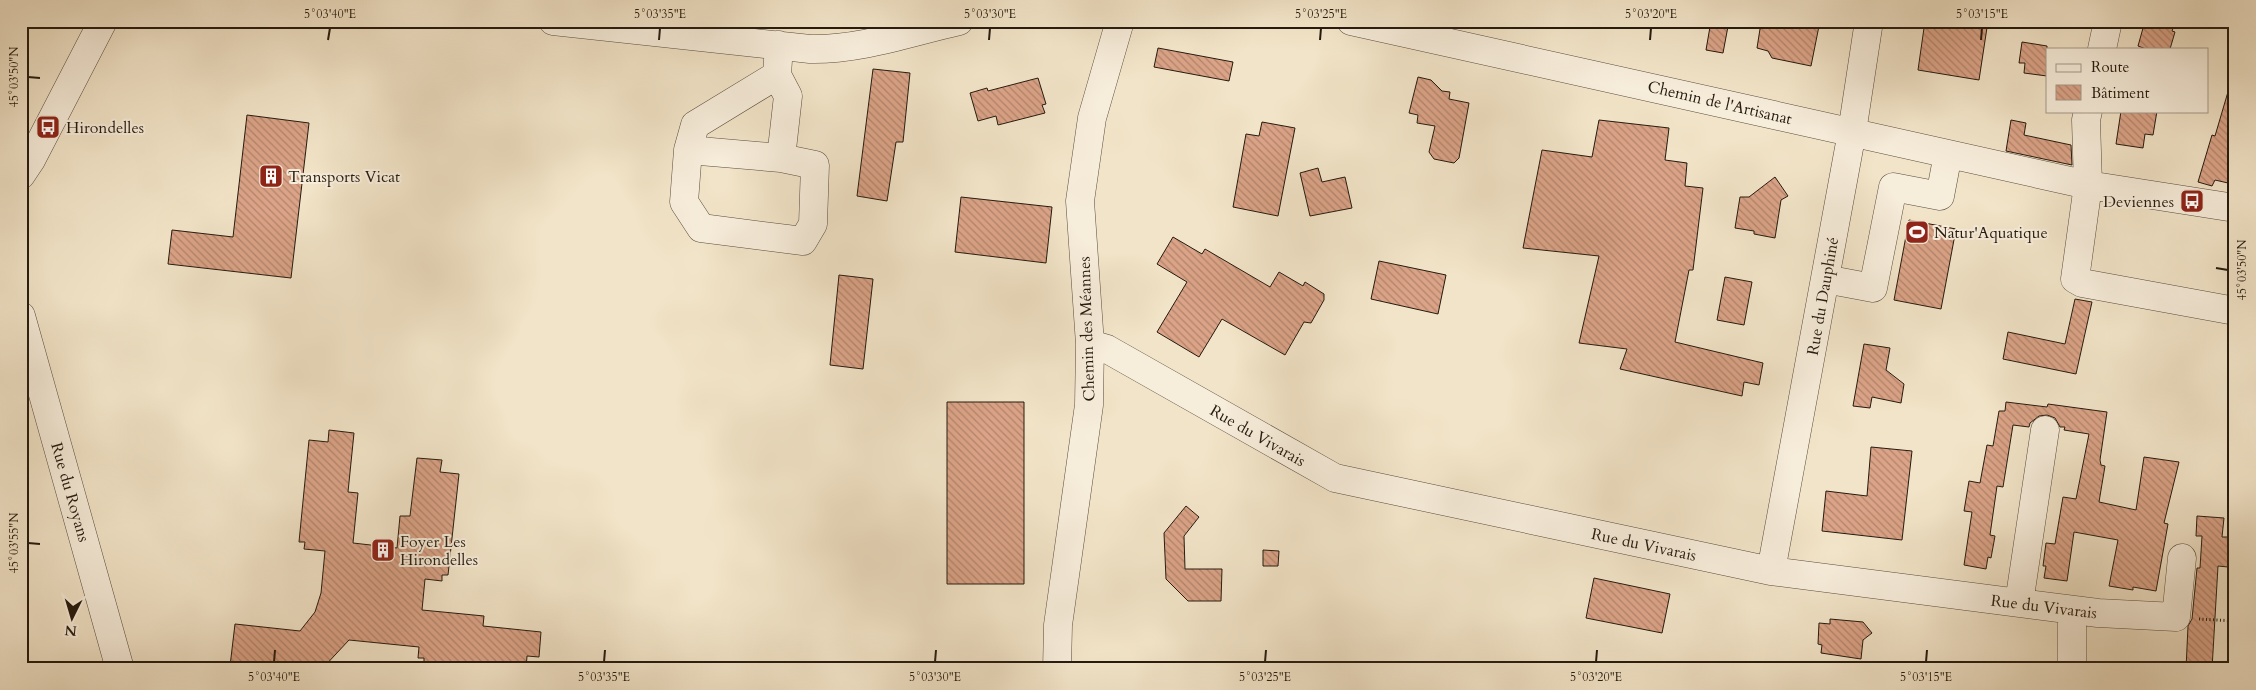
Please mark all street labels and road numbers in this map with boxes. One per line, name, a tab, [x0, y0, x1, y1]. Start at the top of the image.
street label: Chemin de l'Artisanat	[1645, 76, 1794, 130]
street label: Rue du Dauphiné	[1802, 235, 1844, 357]
street label: Chemin des Méannes	[1073, 256, 1101, 402]
street label: Rue du Vivarais	[1206, 400, 1309, 472]
street label: Rue du Royans	[45, 440, 95, 545]
street label: Rue du Vivarais	[1589, 523, 1698, 567]
street label: Rue du Vivarais	[1989, 590, 2098, 624]

